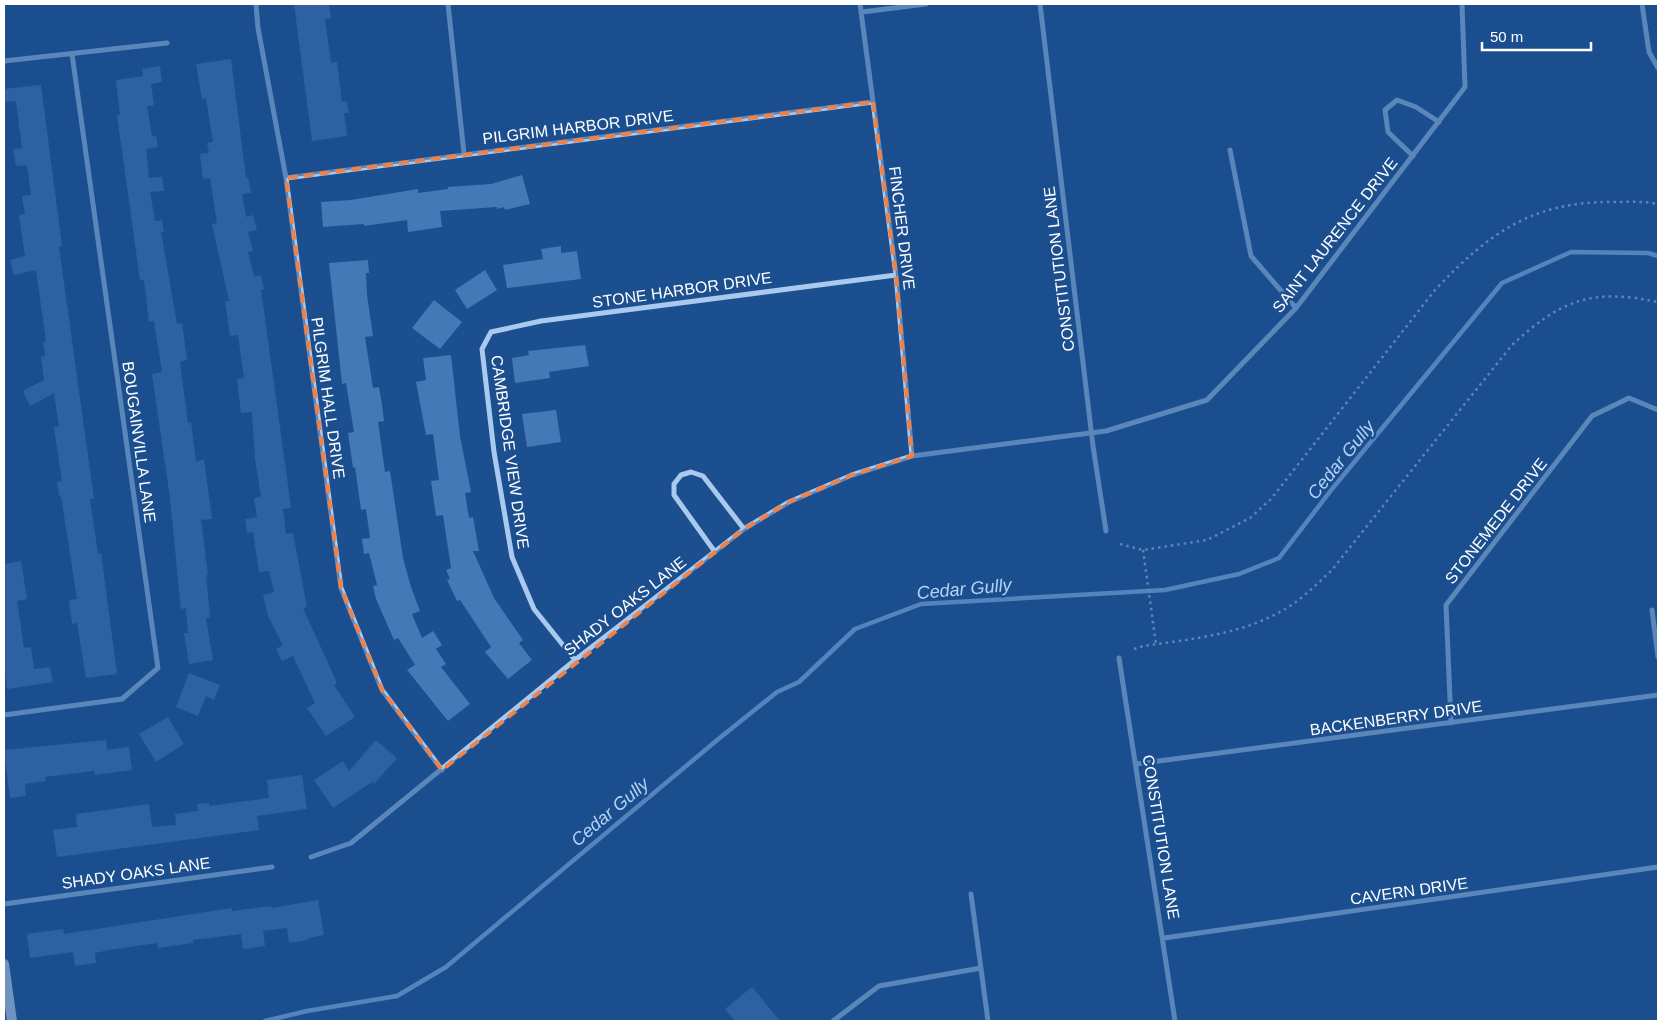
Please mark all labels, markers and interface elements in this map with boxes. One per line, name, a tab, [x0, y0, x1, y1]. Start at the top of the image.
scale bar	[1482, 20, 1591, 52]
text: 50 m	[1490, 28, 1523, 45]
street label: PILGRIM HARBOR DRIVE	[482, 107, 674, 147]
street label: SAINT LAURENCE DRIVE	[1269, 154, 1401, 316]
street label: FINCHER DRIVE	[886, 165, 918, 291]
street label: CONSTITUTION LANE	[1040, 185, 1078, 353]
street label: STONE HARBOR DRIVE	[591, 269, 773, 311]
street label: PILGRIM HALL DRIVE	[308, 316, 348, 480]
street label: CAMBRIDGE VIEW DRIVE	[488, 354, 532, 550]
street label: BOUGAINVILLA LANE	[119, 360, 159, 524]
water label: Cedar Gully	[1303, 416, 1379, 503]
street label: STONEMEDE DRIVE	[1442, 455, 1550, 587]
street label: SHADY OAKS LANE	[561, 553, 689, 659]
water label: Cedar Gully	[916, 575, 1013, 603]
street label: BACKENBERRY DRIVE	[1309, 697, 1483, 739]
street label: CONSTITUTION LANE	[1140, 754, 1182, 920]
water label: Cedar Gully	[567, 773, 654, 850]
street label: SHADY OAKS LANE	[61, 854, 211, 892]
street label: CAVERN DRIVE	[1349, 874, 1469, 908]

